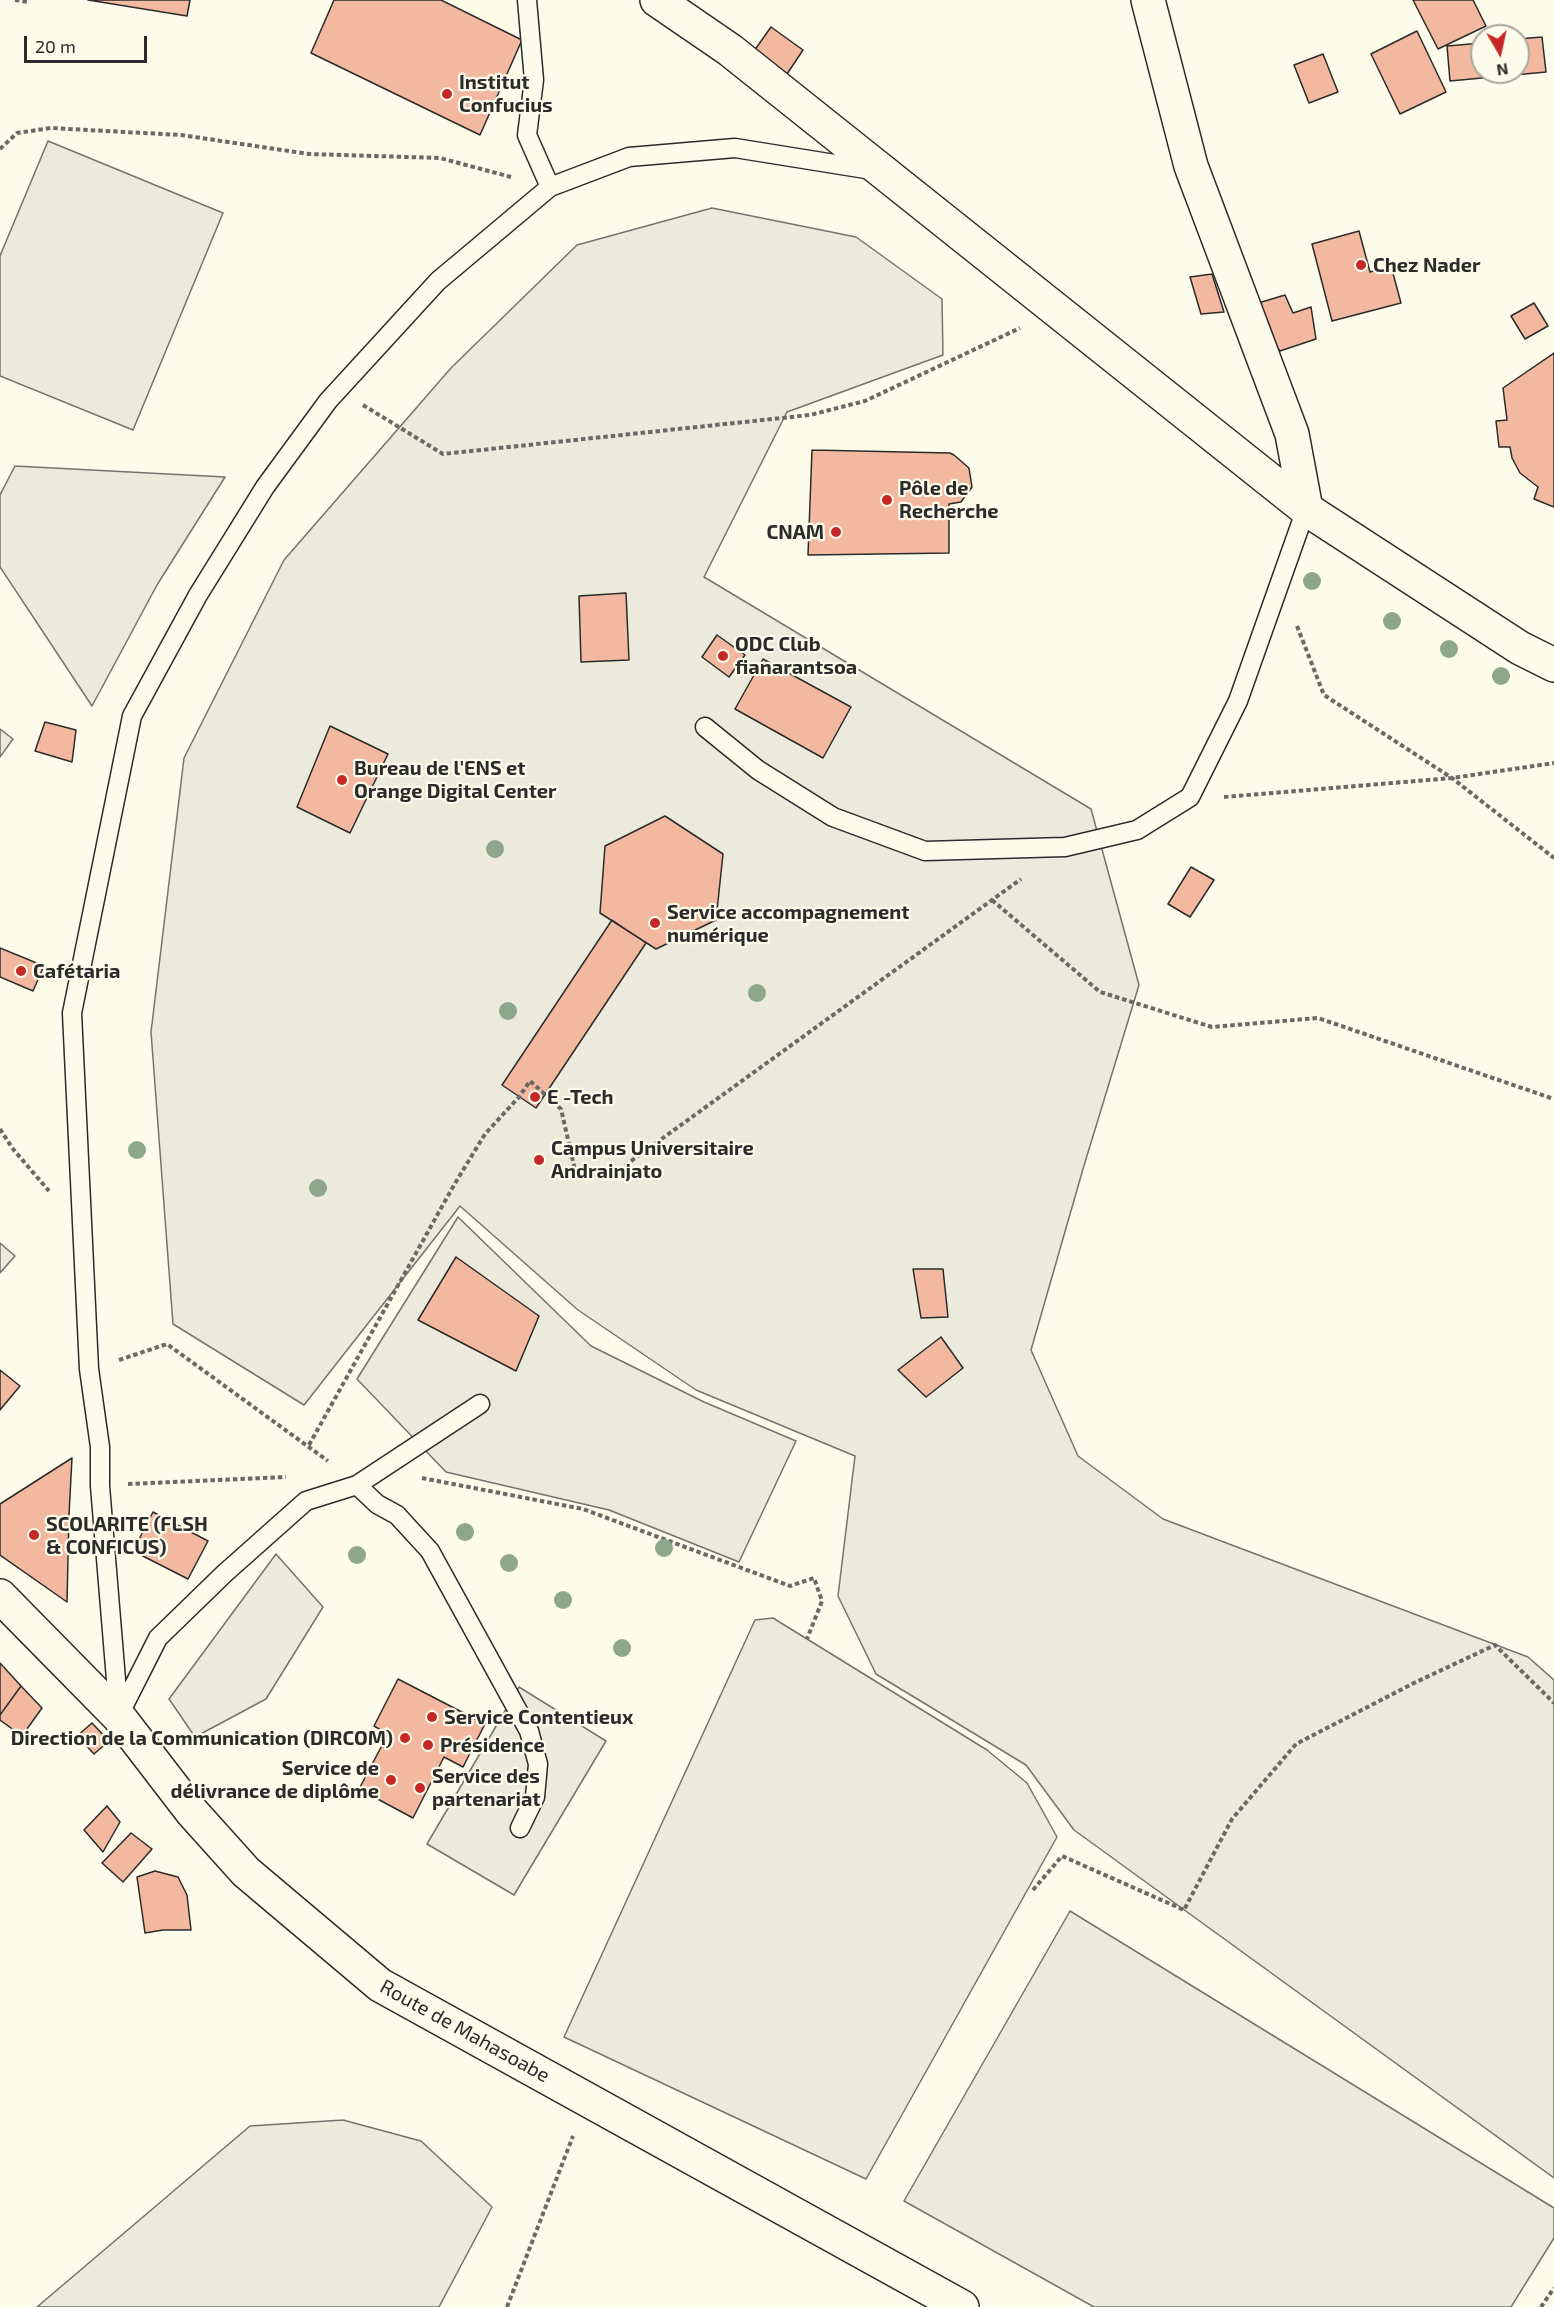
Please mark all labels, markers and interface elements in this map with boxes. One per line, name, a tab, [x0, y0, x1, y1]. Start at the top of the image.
scale bar	[27, 24, 150, 62]
north arrow	[1470, 24, 1530, 84]
text: 20 m	[35, 35, 76, 57]
text: N	[1495, 60, 1510, 81]
place label: Institut Confucius	[459, 70, 553, 117]
marker: Institut Confucius	[440, 87, 454, 101]
place label: Chez Nader	[1373, 253, 1480, 277]
marker: Chez Nader	[1354, 258, 1368, 272]
place label: Pôle de Recherche	[899, 476, 998, 523]
marker: Pôle de Recherche	[880, 493, 894, 507]
place label: CNAM	[766, 520, 824, 544]
marker: CNAM	[829, 525, 843, 539]
place label: ODC Club fianarantsoa	[735, 632, 857, 679]
marker: ODC Club fianarantsoa	[716, 649, 730, 663]
place label: Bureau de l'ENS et Orange Digital Center	[354, 756, 557, 803]
marker: Bureau de l'ENS et Orange Digital Center	[335, 773, 349, 787]
place label: Service accompagnement numérique	[667, 900, 909, 947]
marker: Service accompagnement numérique	[648, 916, 662, 930]
place label: Cafétaria	[33, 959, 120, 983]
marker: Cafétaria	[14, 964, 28, 978]
place label: E -Tech	[547, 1085, 614, 1109]
marker: E -Tech	[528, 1090, 542, 1104]
place label: Campus Universitaire Andrainjato	[551, 1136, 754, 1183]
marker: Campus Universitaire Andrainjato	[532, 1153, 546, 1167]
place label: SCOLARITE (FLSH & CONFICUS)	[46, 1512, 208, 1559]
marker: SCOLARITE (FLSH & CONFICUS)	[27, 1528, 41, 1542]
place label: Service Contentieux	[444, 1705, 633, 1729]
marker: Service Contentieux	[425, 1710, 439, 1724]
place label: Direction de la Communication (DIRCOM)	[11, 1726, 393, 1750]
marker: Direction de la Communication (DIRCOM)	[398, 1731, 412, 1745]
place label: Présidence	[440, 1733, 545, 1757]
marker: Présidence	[421, 1738, 435, 1752]
place label: Service de délivrance de diplôme	[171, 1756, 379, 1803]
place label: Service des partenariat	[432, 1764, 540, 1811]
marker: Service de délivrance de diplôme	[384, 1773, 398, 1787]
marker: Service des partenariat	[413, 1781, 427, 1795]
street label: Route de Mahasoabe	[376, 1974, 554, 2088]

